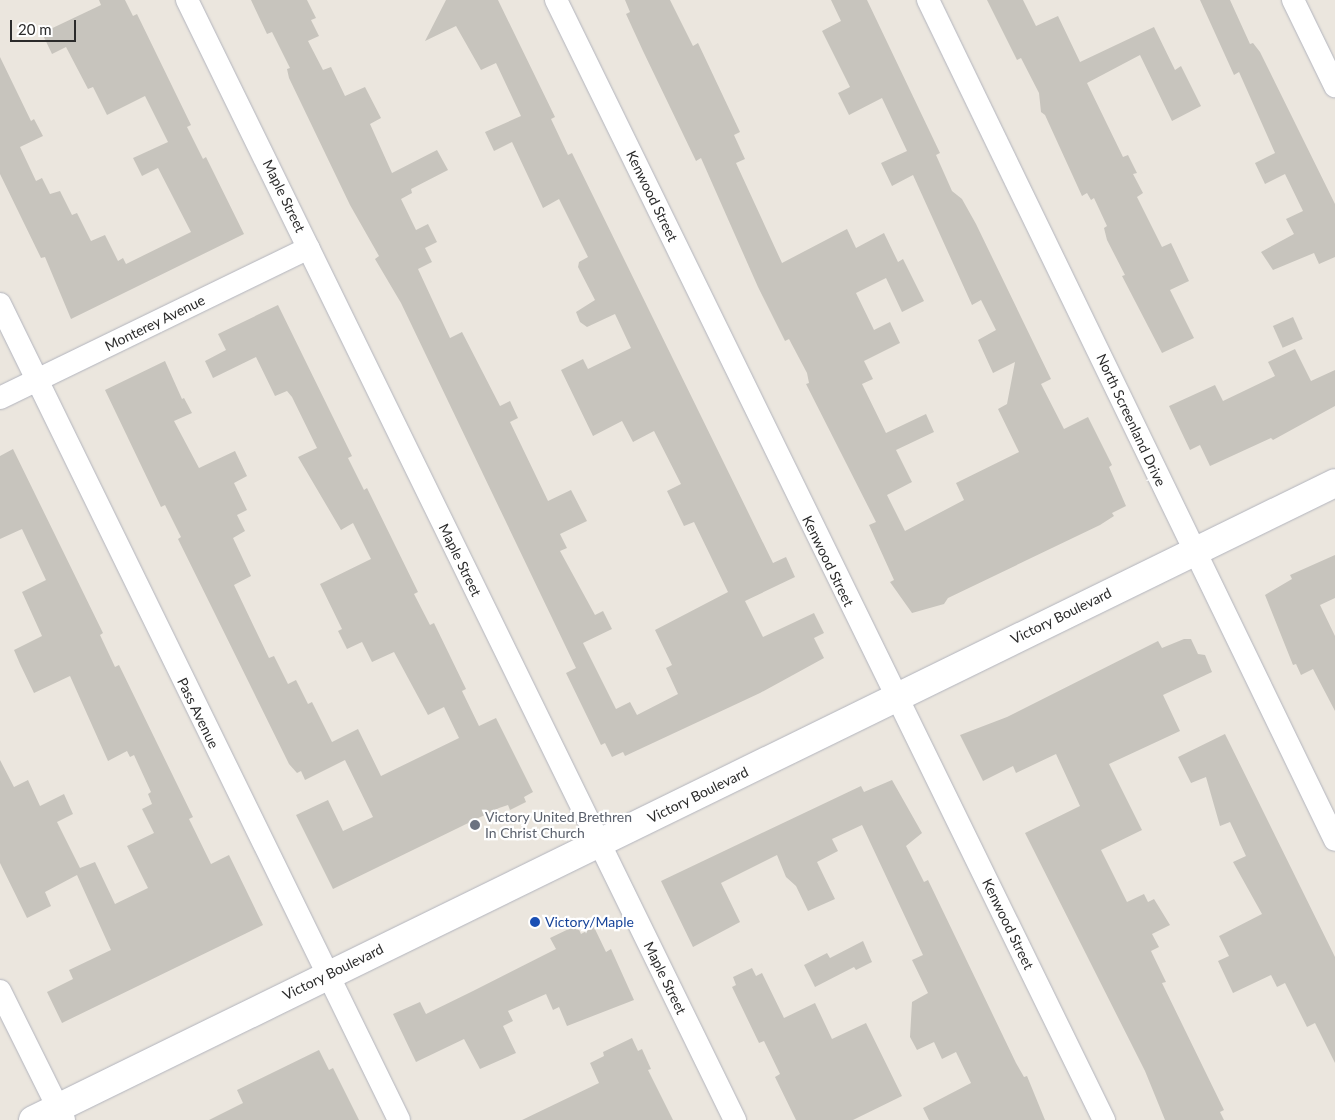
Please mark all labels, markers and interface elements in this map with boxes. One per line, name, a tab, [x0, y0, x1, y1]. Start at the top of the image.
scale bar	[12, 10, 79, 42]
text: 20 m	[18, 20, 52, 38]
street label: Kenwood Street	[623, 148, 681, 244]
street label: Maple Street	[259, 157, 309, 235]
street label: Monterey Avenue	[102, 291, 208, 355]
street label: North Screenland Drive	[1093, 351, 1169, 489]
street label: Kenwood Street	[799, 513, 857, 609]
street label: Maple Street	[435, 521, 485, 599]
street label: Victory Boulevard	[1008, 584, 1114, 648]
street label: Pass Avenue	[174, 675, 222, 751]
street label: Victory Boulevard	[645, 763, 751, 827]
place label: Victory United Brethren In Christ Church	[485, 809, 632, 842]
marker: Victory United Brethren In Christ Church	[469, 819, 481, 831]
street label: Kenwood Street	[979, 876, 1037, 972]
place label: Victory/Maple	[545, 914, 634, 930]
marker: Victory/Maple	[529, 916, 541, 928]
street label: Maple Street	[640, 939, 690, 1017]
street label: Victory Boulevard	[280, 940, 386, 1004]

